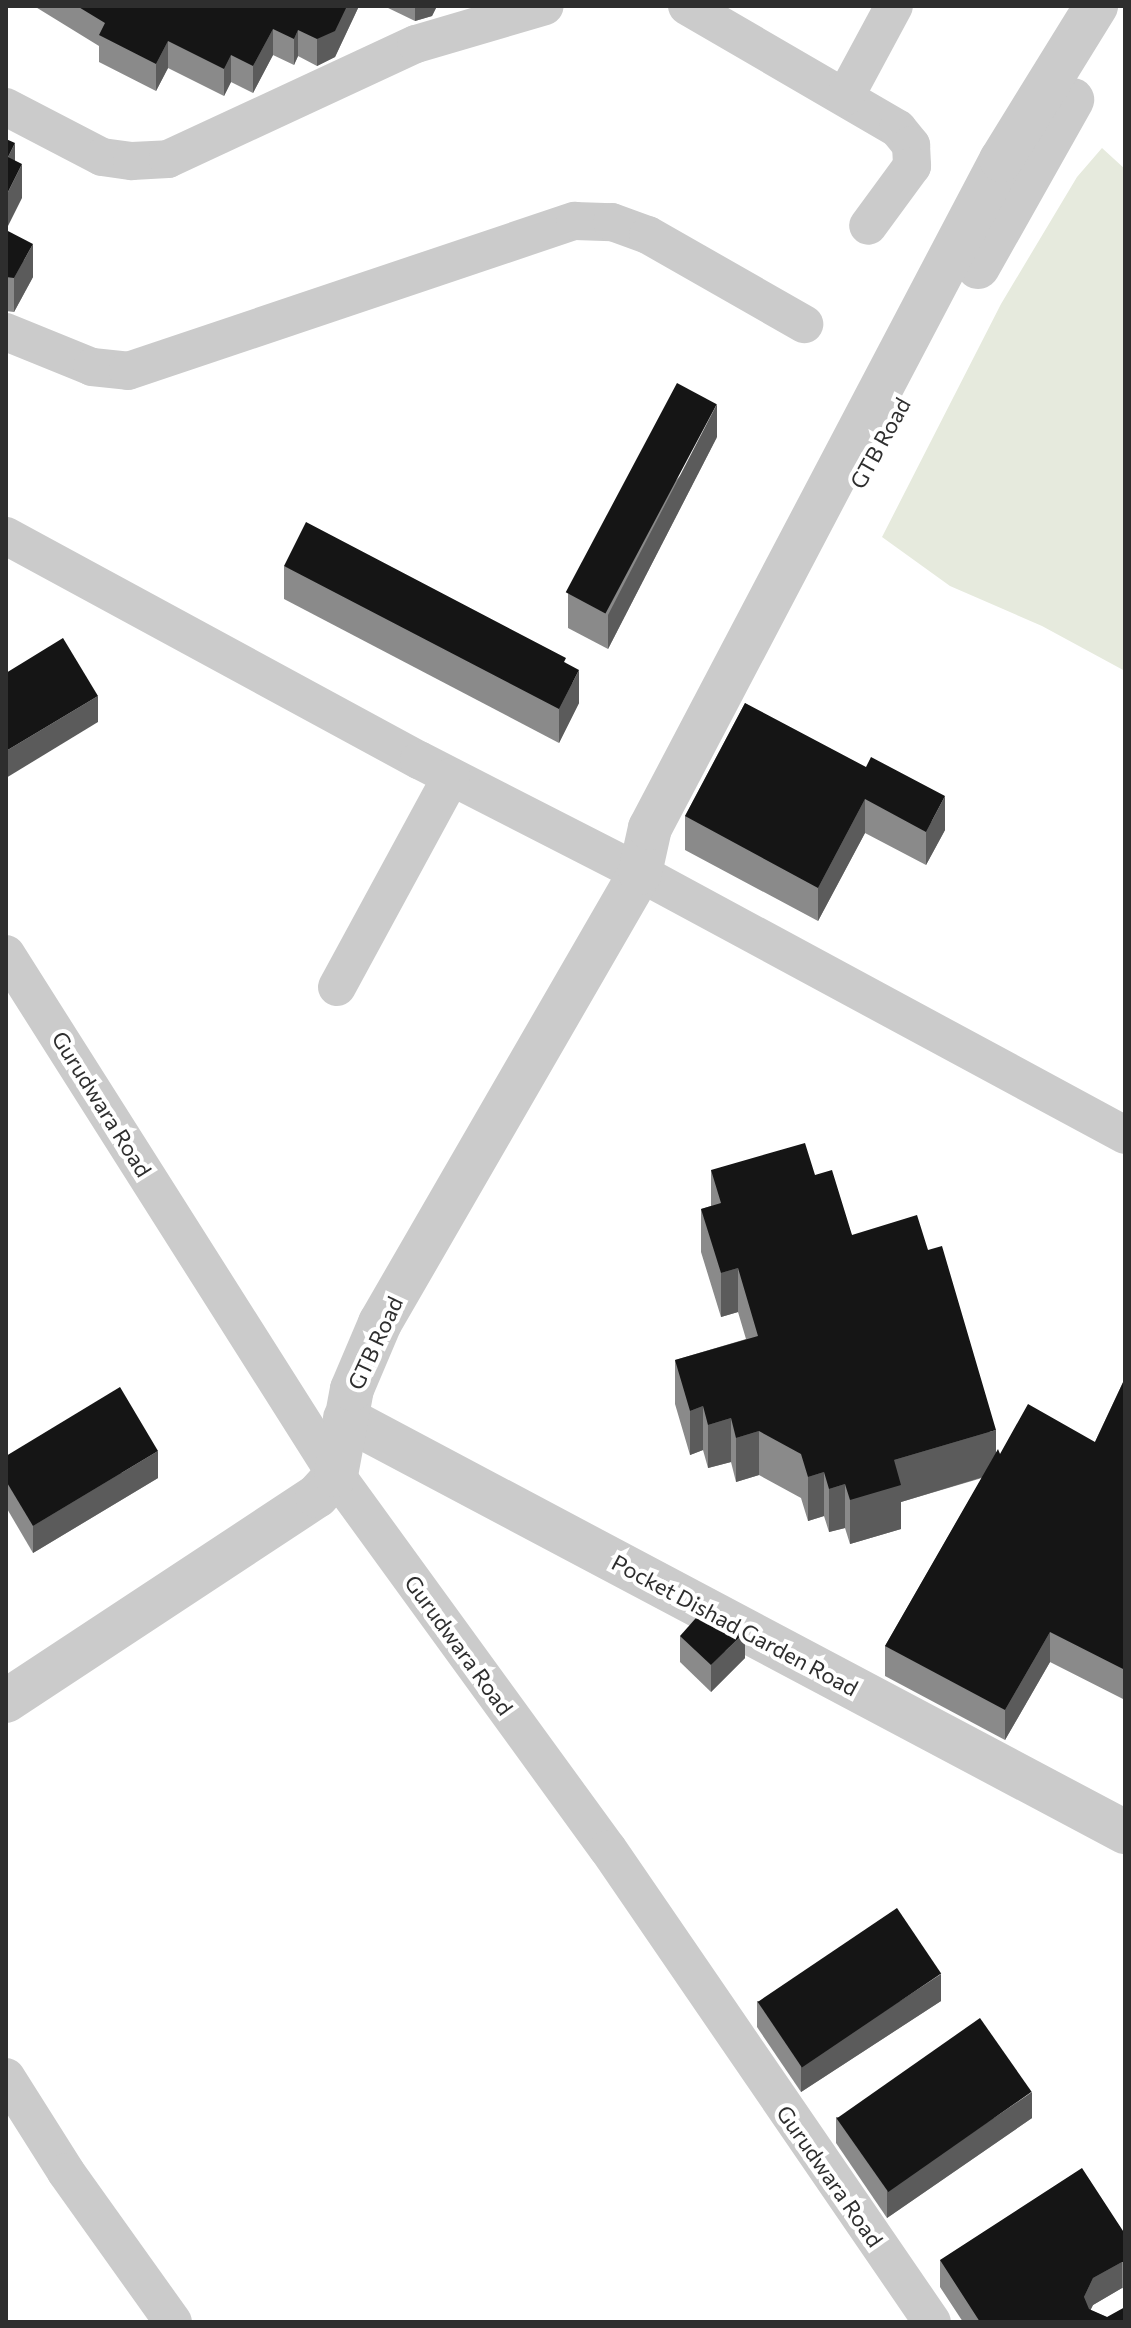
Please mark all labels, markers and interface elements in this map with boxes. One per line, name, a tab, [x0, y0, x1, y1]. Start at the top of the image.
street label: GTB Road	[844, 393, 916, 493]
street label: Gurudwara Road	[47, 1026, 157, 1182]
street label: GTB Road	[342, 1292, 408, 1394]
street label: Pocket Dishad Garden Road	[607, 1549, 863, 1701]
street label: Gurudwara Road	[399, 1570, 519, 1720]
street label: Gurudwara Road	[771, 2100, 889, 2252]

